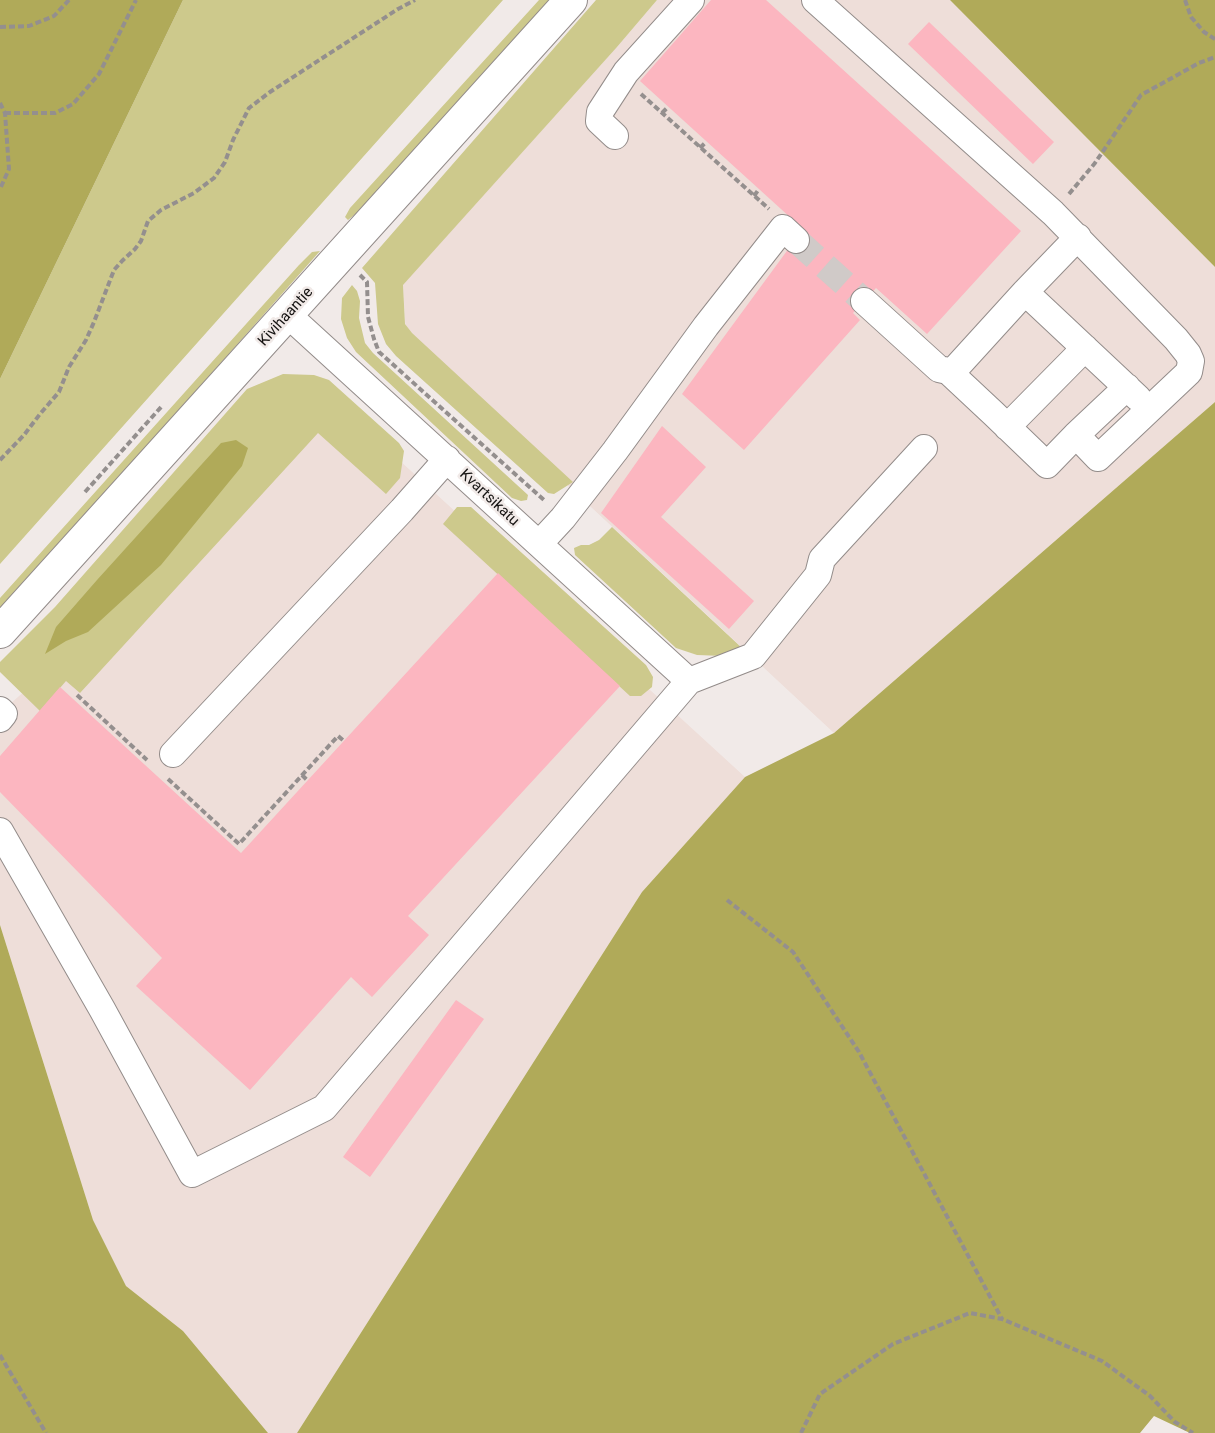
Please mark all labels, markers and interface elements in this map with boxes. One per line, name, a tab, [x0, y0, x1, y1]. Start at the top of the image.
street label: Kivihaantie	[255, 284, 317, 350]
street label: Kvartsikatu	[455, 466, 523, 530]

